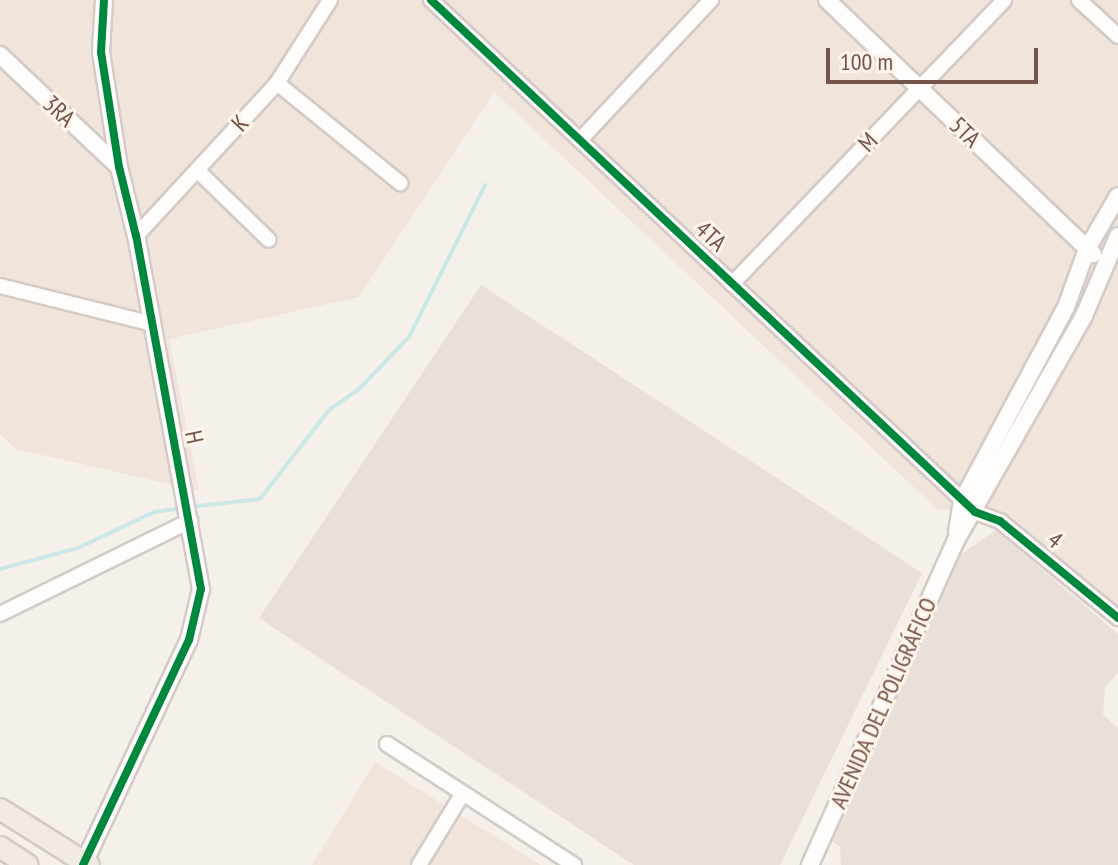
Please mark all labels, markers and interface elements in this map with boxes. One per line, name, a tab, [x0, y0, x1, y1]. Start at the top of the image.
scale bar	[830, 32, 1042, 82]
text: 100 m	[840, 46, 893, 77]
street label: 3RA	[37, 89, 81, 133]
street label: K	[225, 109, 255, 137]
street label: 5TA	[944, 111, 986, 153]
street label: M	[852, 126, 884, 158]
street label: 4TA	[690, 215, 732, 257]
street label: H	[179, 428, 209, 446]
street label: 4	[1042, 525, 1068, 555]
street label: AVENIDA DEL POLIGRÁFICO	[823, 592, 943, 814]

